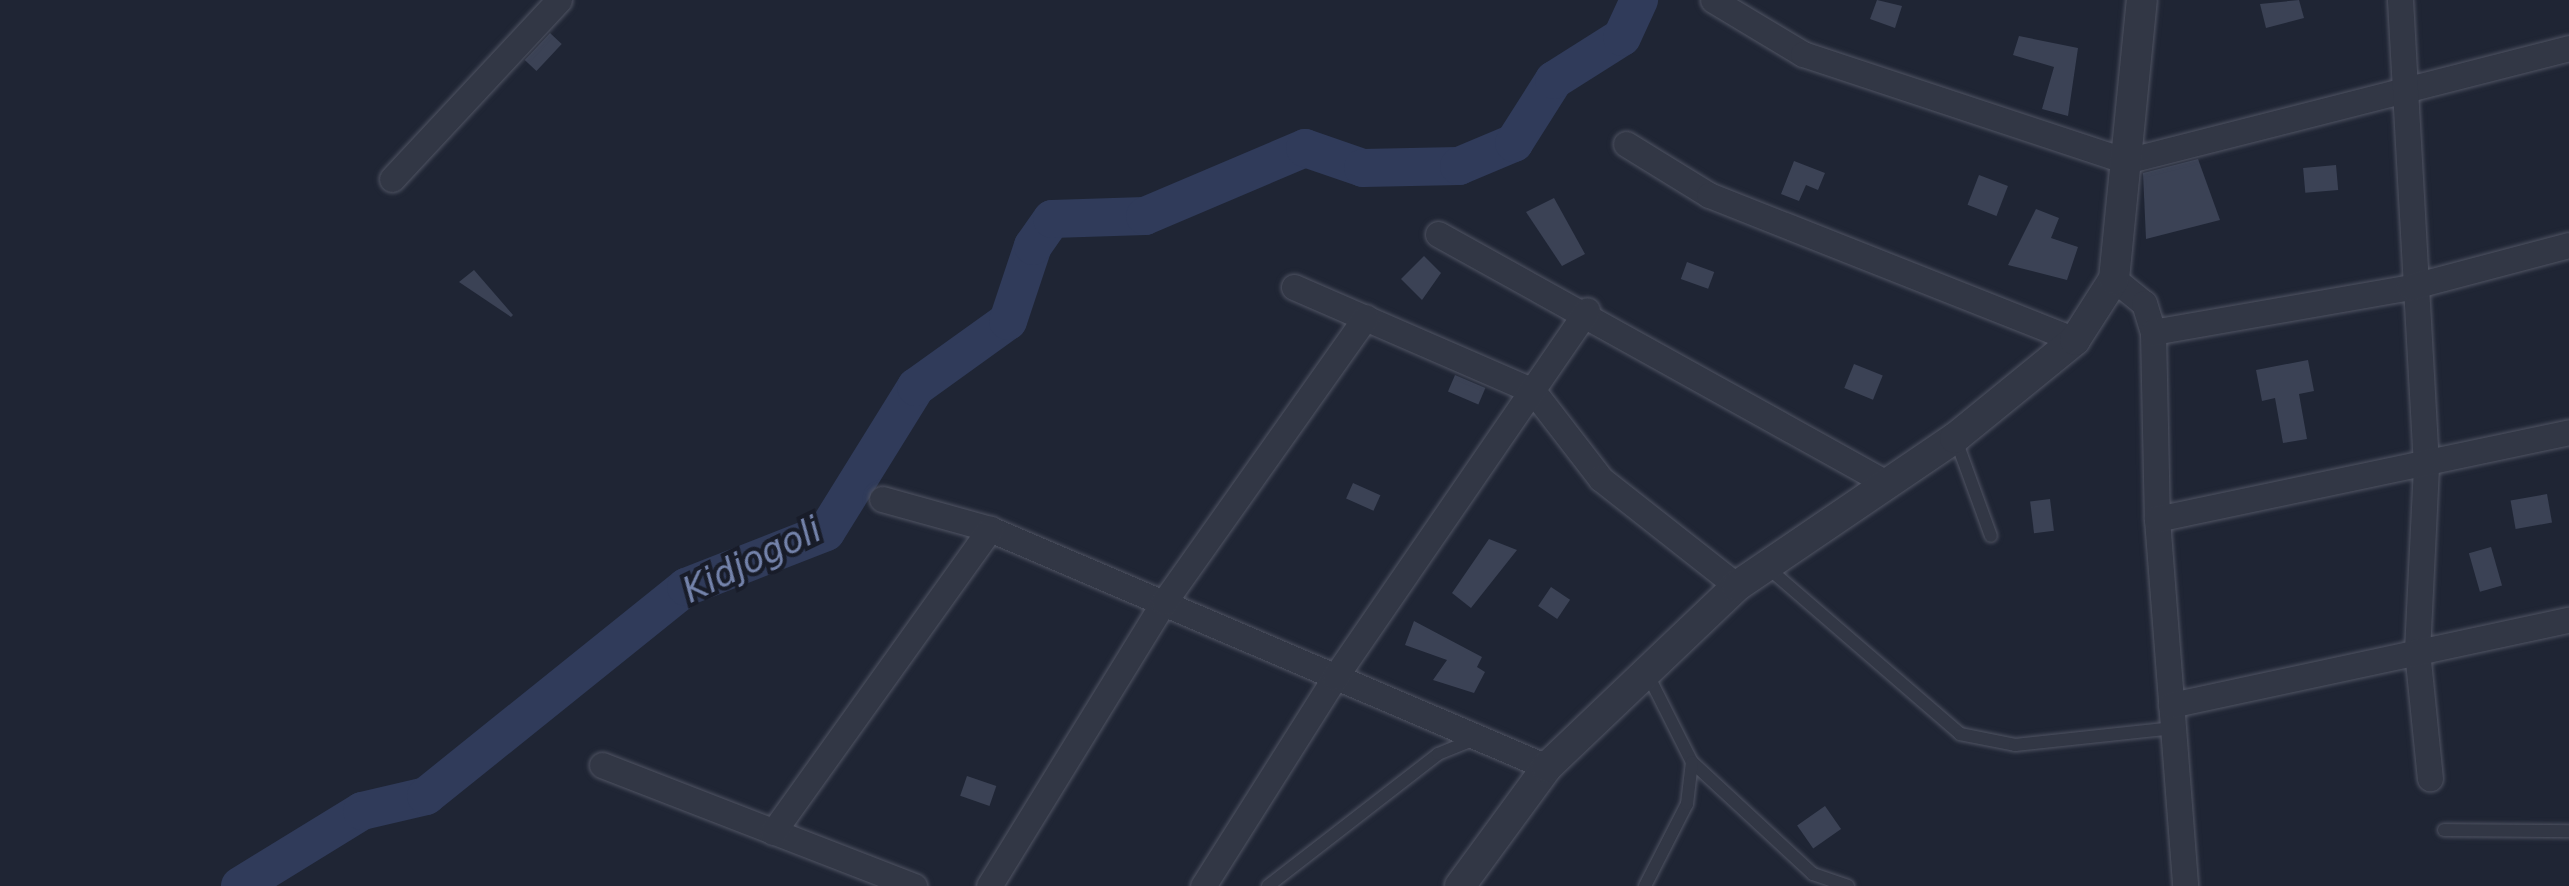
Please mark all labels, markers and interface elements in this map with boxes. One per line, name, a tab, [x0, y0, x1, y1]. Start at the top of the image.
water label: Kidjogoli	[676, 508, 828, 612]

